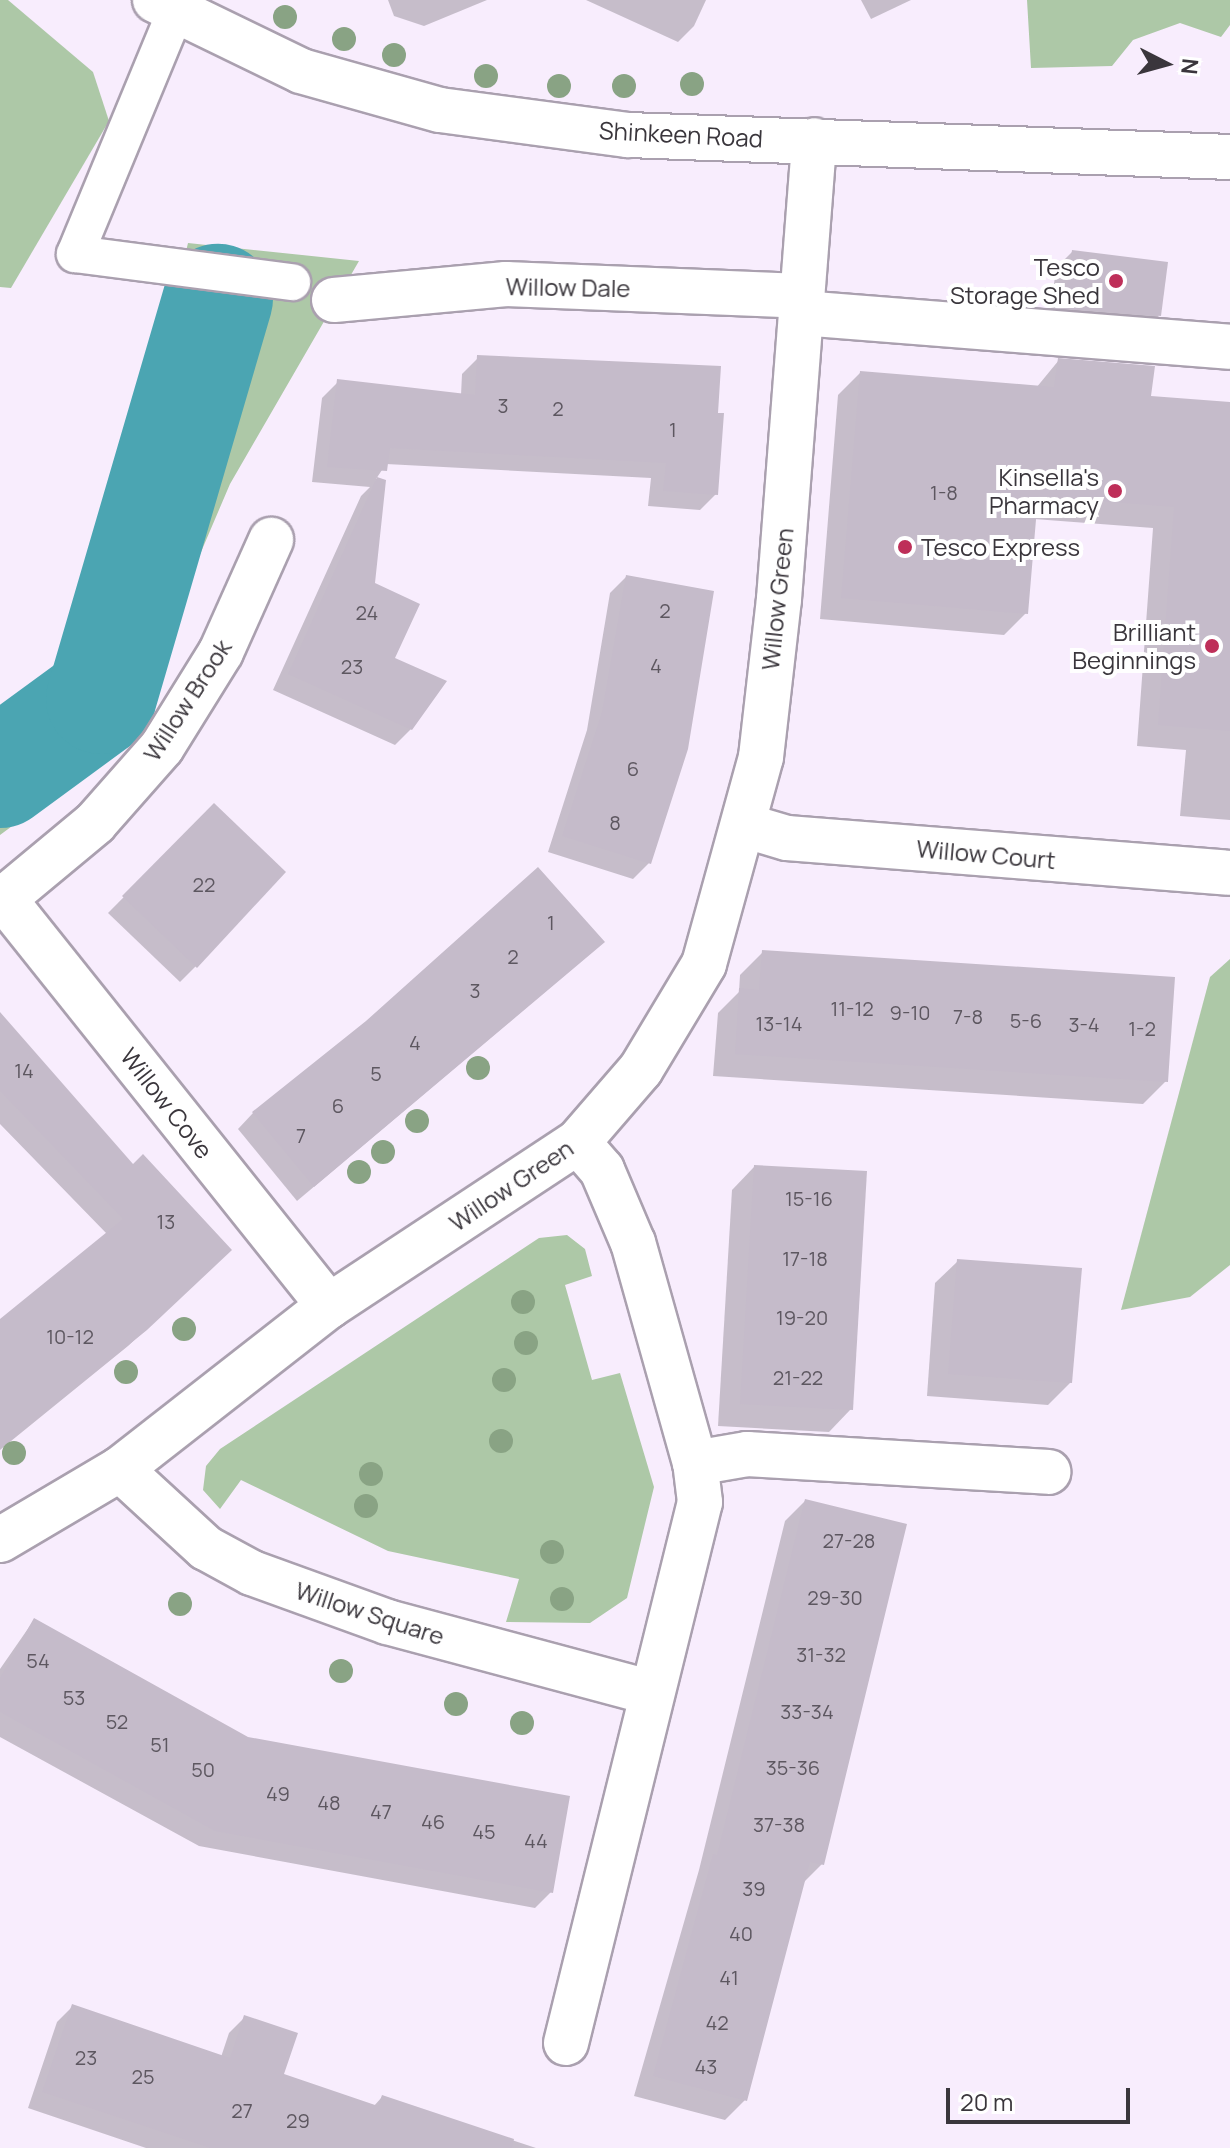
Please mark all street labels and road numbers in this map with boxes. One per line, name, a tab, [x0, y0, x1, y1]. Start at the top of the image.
street label: Shinkeen Road	[598, 115, 764, 153]
street label: Willow Dale	[505, 272, 631, 302]
street label: Willow Green	[755, 526, 799, 672]
street label: Willow Brook	[137, 634, 237, 766]
street label: Willow Court	[915, 834, 1057, 874]
street label: Willow Cove	[115, 1042, 219, 1164]
street label: Willow Green	[444, 1133, 578, 1237]
street label: Willow Square	[292, 1575, 448, 1651]

